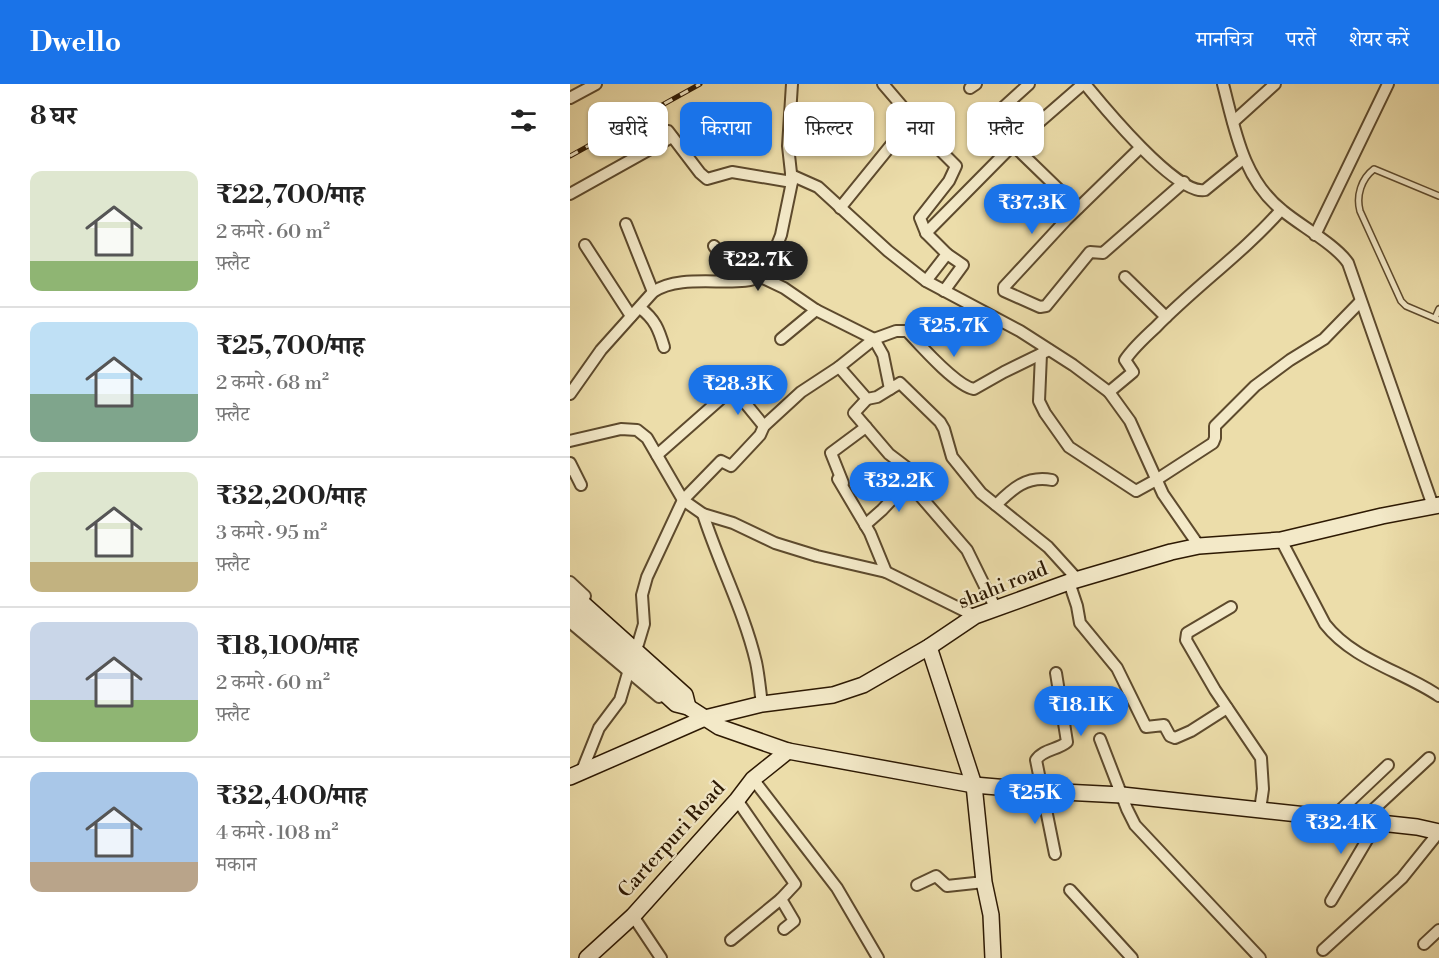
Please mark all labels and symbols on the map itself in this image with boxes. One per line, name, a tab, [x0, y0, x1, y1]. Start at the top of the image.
pin: ₹37.3K	[983, 184, 1081, 235]
pin: ₹22.7K	[709, 241, 807, 292]
pin: ₹25.7K	[905, 307, 1003, 358]
pin: ₹28.3K	[689, 365, 787, 416]
pin: ₹32.2K	[850, 462, 948, 513]
street label: shahi road	[954, 556, 1052, 615]
pin: ₹18.1K	[1032, 686, 1130, 737]
pin: ₹25K	[999, 774, 1071, 825]
street label: Carterpuri Road	[613, 776, 731, 904]
pin: ₹32.4K	[1292, 804, 1390, 855]

